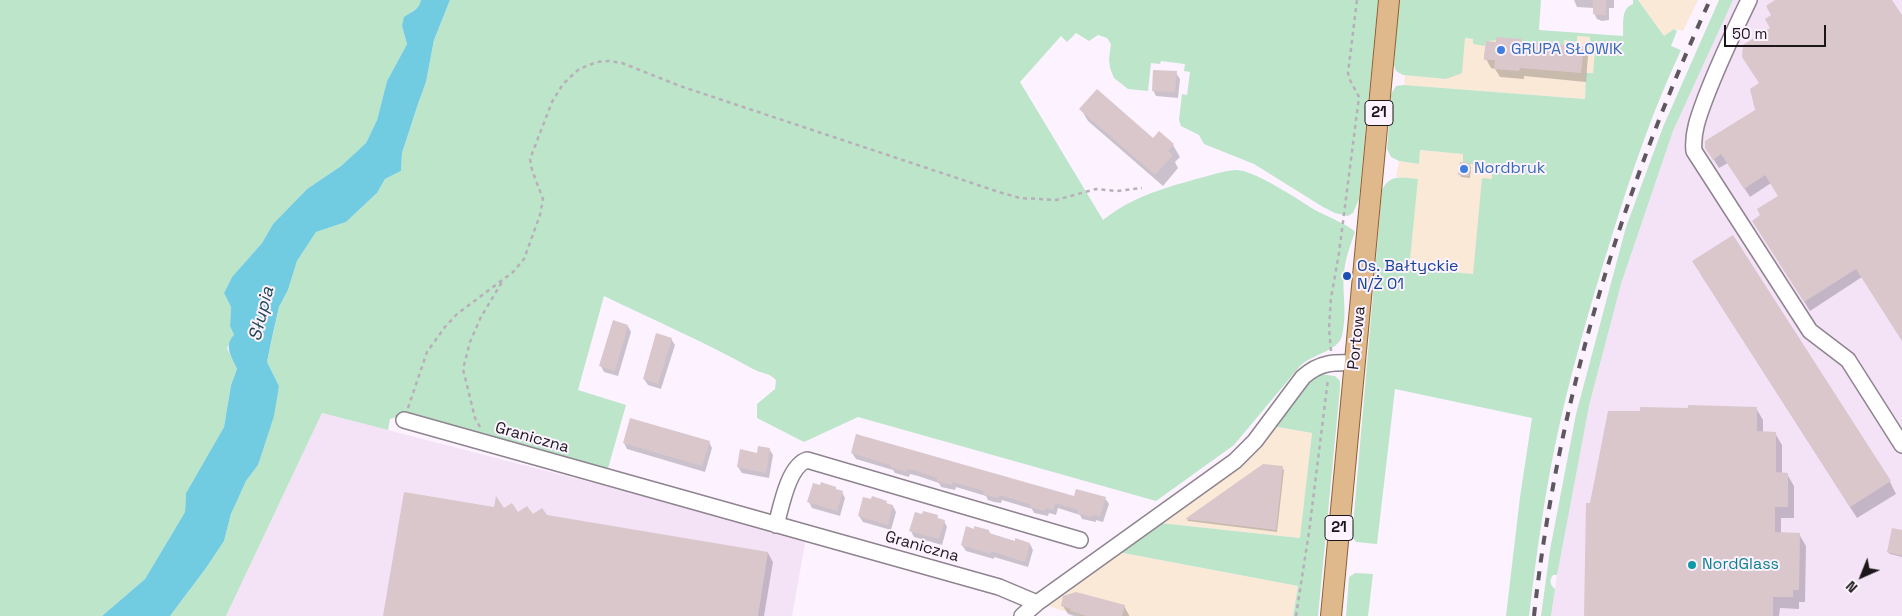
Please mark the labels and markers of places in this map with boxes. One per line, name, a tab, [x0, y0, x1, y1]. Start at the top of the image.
place label: GRUPA SŁOWIK	[1511, 40, 1623, 60]
marker: GRUPA SŁOWIK	[1495, 44, 1507, 56]
place label: Nordbruk	[1474, 159, 1545, 179]
marker: Nordbruk	[1458, 163, 1470, 175]
place label: Os. Bałtyckie N/Ż 01	[1357, 257, 1459, 295]
marker: Os. Bałtyckie N/Ż 01	[1341, 270, 1353, 282]
place label: NordGlass	[1702, 555, 1779, 575]
marker: NordGlass	[1686, 559, 1698, 571]

